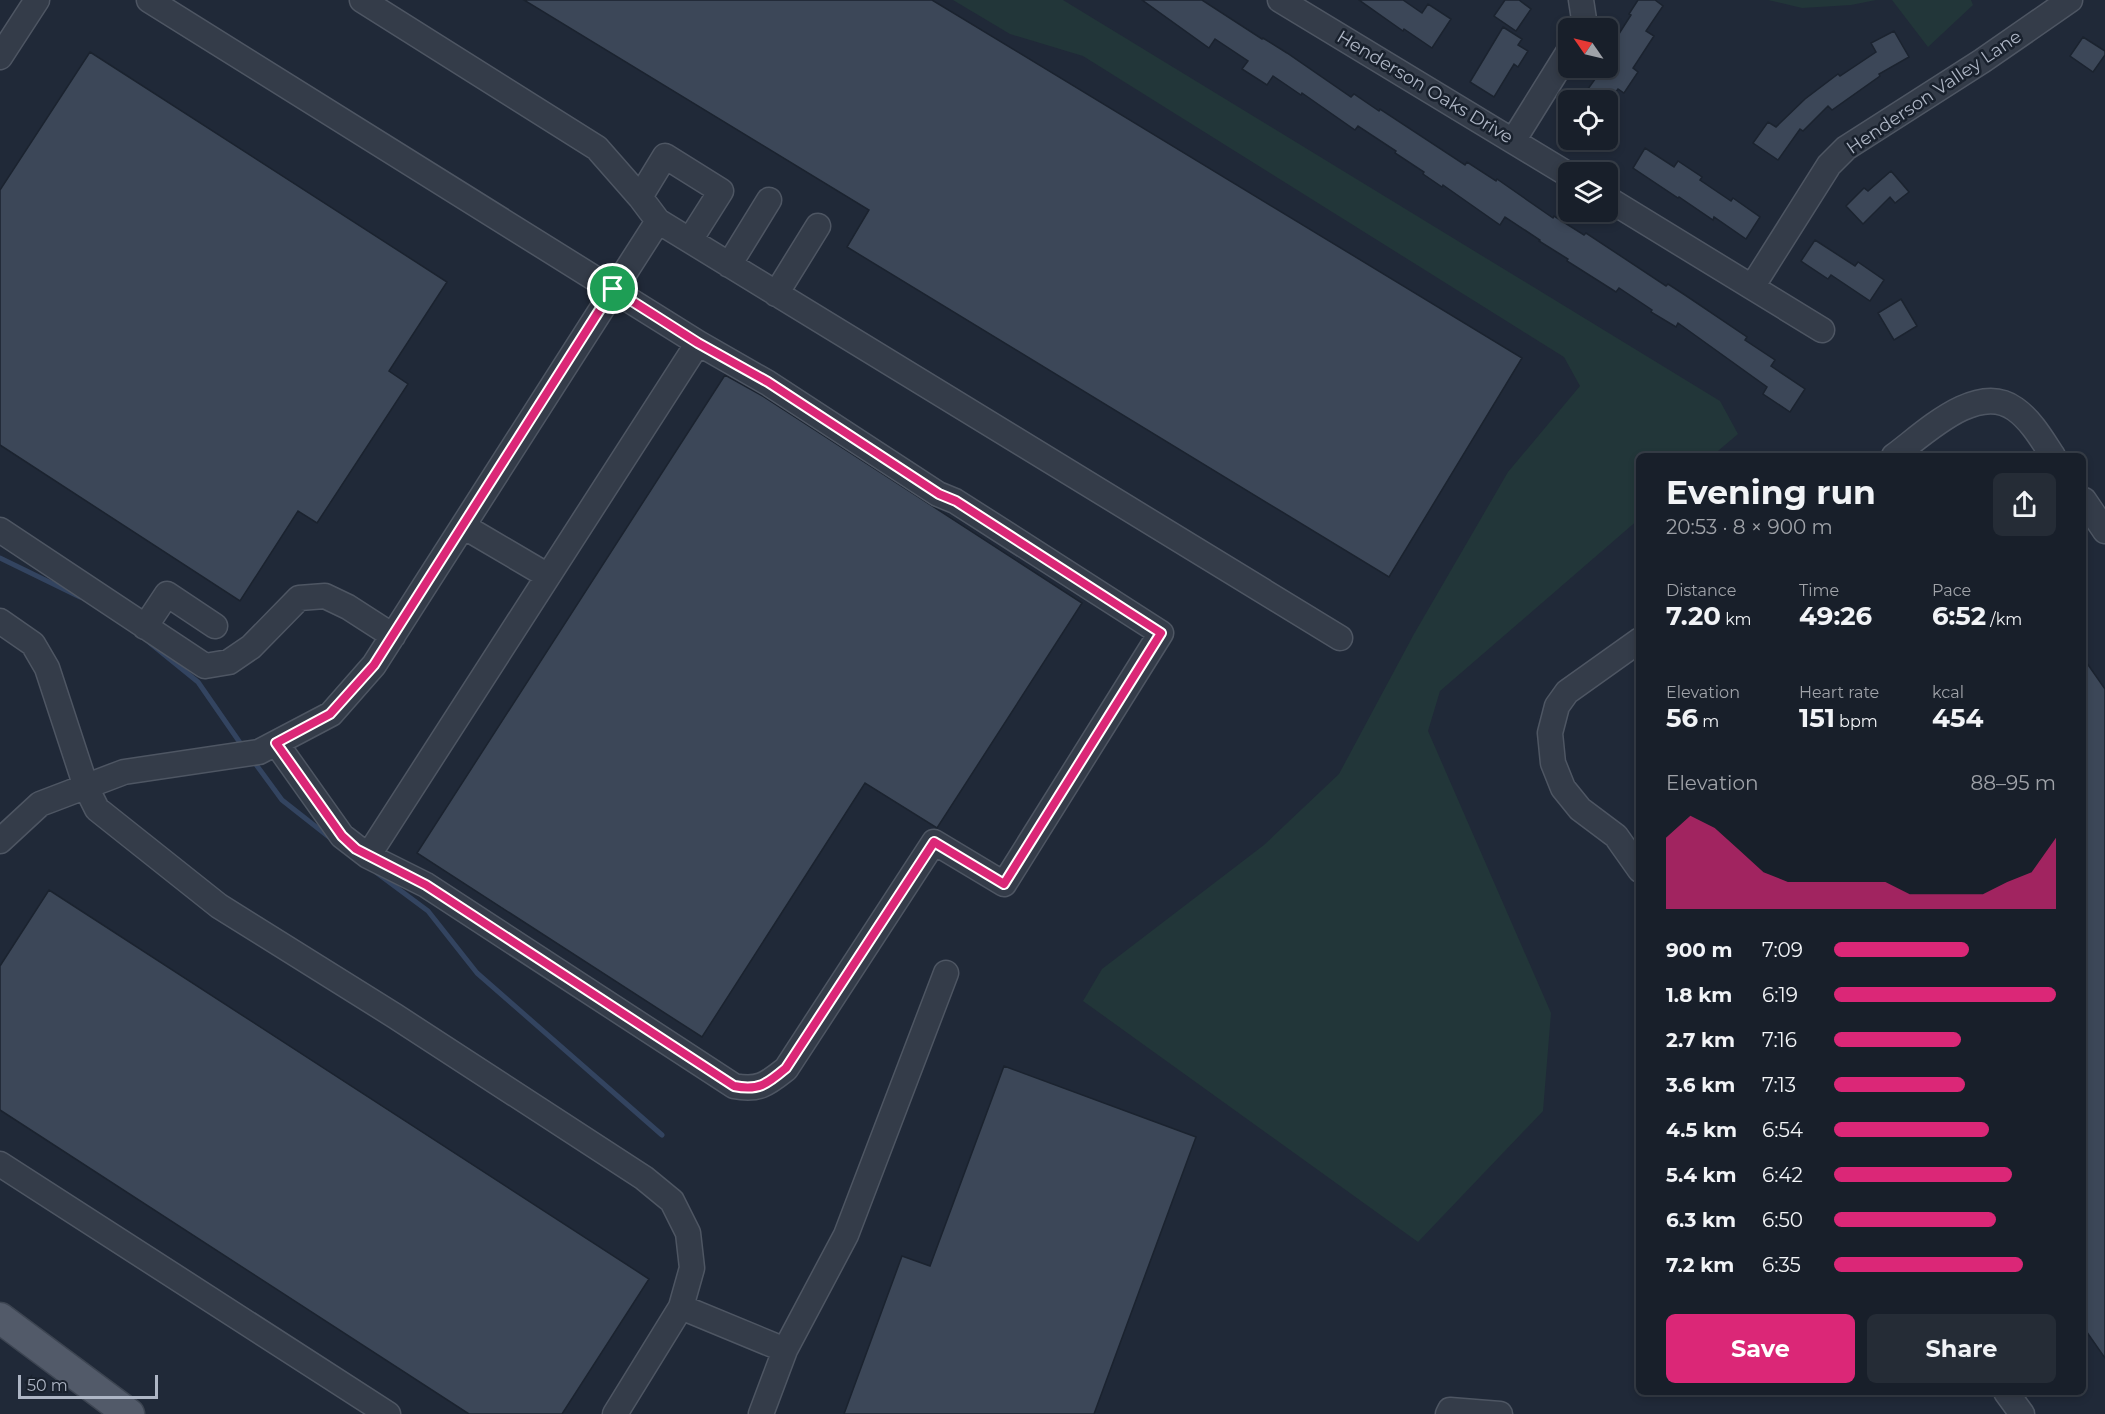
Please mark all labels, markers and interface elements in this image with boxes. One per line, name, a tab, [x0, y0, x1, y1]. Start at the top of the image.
north arrow	[1558, 18, 1618, 78]
map controls	[1558, 18, 1618, 222]
street label: Henderson Valley Lane	[1842, 25, 2026, 159]
street label: Henderson Oaks Drive	[1333, 26, 1517, 148]
button: locate	[1558, 90, 1618, 150]
button: layers	[1558, 162, 1618, 222]
pin	[587, 263, 638, 314]
icon: arrive	[596, 272, 629, 305]
text: Evening run	[1666, 472, 1876, 512]
button: share	[1993, 473, 2056, 536]
text: 20:53 · 8 × 900 m	[1666, 515, 1833, 539]
text: Distance	[1666, 581, 1736, 600]
text: Time	[1799, 581, 1839, 600]
text: Pace	[1932, 581, 1971, 600]
text: 7.20	[1666, 600, 1721, 632]
text: 49:26	[1799, 600, 1872, 632]
text: 6:52	[1932, 600, 1986, 632]
text: km	[1721, 610, 1752, 629]
text: /km	[1986, 610, 2022, 629]
text: Elevation	[1666, 683, 1740, 702]
text: Heart rate	[1799, 683, 1879, 702]
text: kcal	[1932, 683, 1964, 702]
text: 56	[1666, 702, 1698, 734]
text: 151	[1799, 702, 1835, 734]
text: 454	[1932, 702, 1983, 734]
text: m	[1698, 712, 1719, 731]
text: bpm	[1835, 712, 1878, 731]
text: Elevation	[1666, 771, 1758, 795]
text: 88–95 m	[1971, 771, 2056, 795]
text: 900 m	[1666, 938, 1733, 962]
text: 7:09	[1762, 938, 1803, 962]
text: 1.8 km	[1666, 983, 1732, 1007]
text: 6:19	[1762, 983, 1798, 1007]
text: 2.7 km	[1666, 1028, 1735, 1052]
text: 7:16	[1762, 1028, 1797, 1052]
text: 3.6 km	[1666, 1073, 1735, 1097]
text: 7:13	[1762, 1073, 1796, 1097]
text: 4.5 km	[1666, 1118, 1737, 1142]
text: 6:54	[1762, 1118, 1803, 1142]
text: 5.4 km	[1666, 1163, 1737, 1187]
text: 6:42	[1762, 1163, 1803, 1187]
text: 6.3 km	[1666, 1208, 1736, 1232]
text: 6:50	[1762, 1208, 1803, 1232]
text: 7.2 km	[1666, 1253, 1734, 1277]
text: 6:35	[1762, 1253, 1801, 1277]
button: Save	[1666, 1314, 1855, 1383]
button: Share	[1867, 1314, 2056, 1383]
scale bar	[18, 1372, 158, 1400]
text: 50 m	[27, 1376, 68, 1395]

